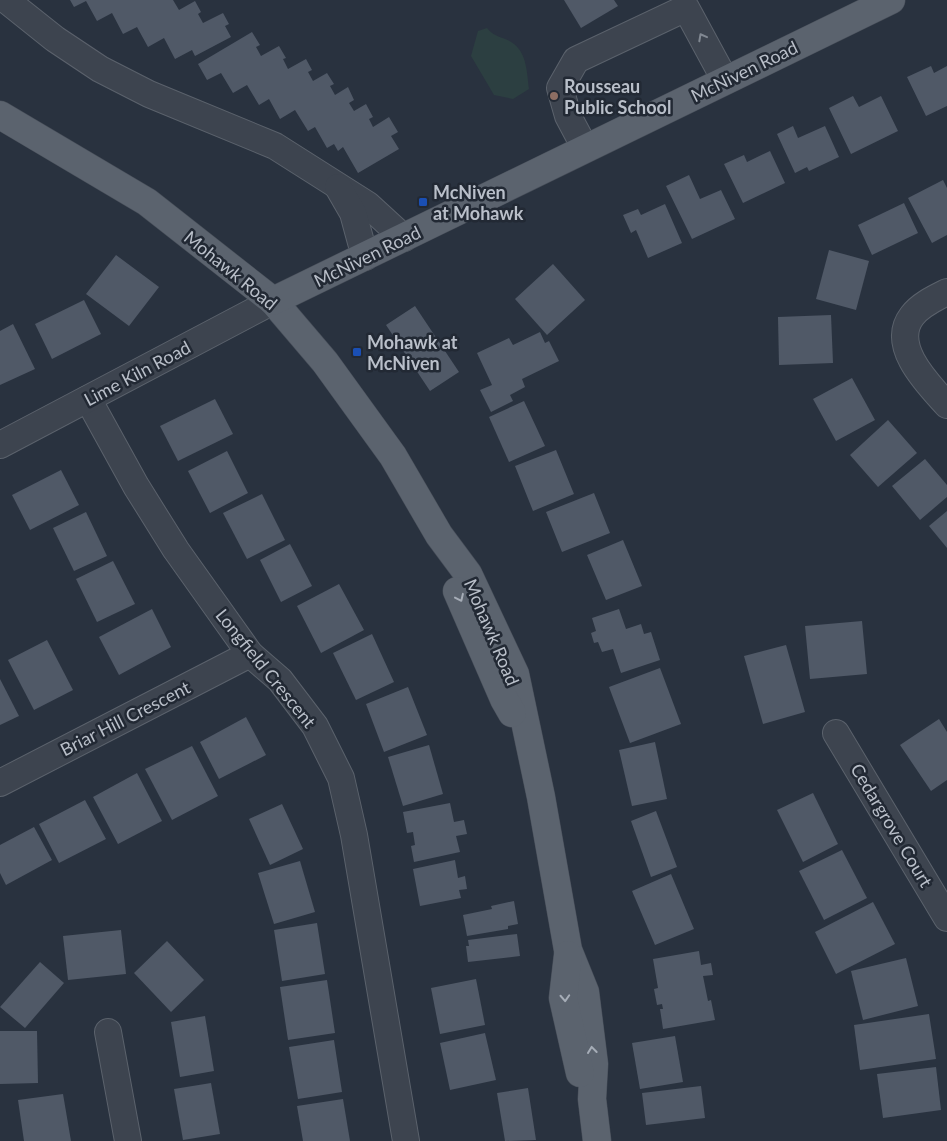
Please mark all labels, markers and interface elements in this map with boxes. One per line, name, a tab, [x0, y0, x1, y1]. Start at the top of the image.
one-way arrow	[698, 34, 708, 43]
street label: McNiven Road	[687, 36, 801, 106]
place label: Rousseau Public School	[564, 75, 671, 118]
marker: Rousseau Public School	[548, 90, 560, 102]
place label: McNiven at Mohawk	[433, 181, 524, 224]
marker: McNiven at Mohawk	[417, 196, 429, 208]
street label: McNiven Road	[310, 221, 424, 291]
street label: Mohawk Road	[180, 226, 282, 314]
place label: Mohawk at McNiven	[367, 331, 458, 374]
street label: Lime Kiln Road	[80, 336, 194, 410]
marker: Mohawk at McNiven	[351, 346, 363, 358]
street label: Mohawk Road	[460, 576, 524, 688]
one-way arrow	[453, 593, 464, 602]
street label: Longfield Crescent	[211, 604, 321, 732]
street label: Briar Hill Crescent	[56, 676, 194, 760]
street label: Cedargrove Court	[846, 759, 938, 891]
one-way arrow	[559, 995, 570, 1003]
one-way arrow	[587, 1046, 598, 1054]

